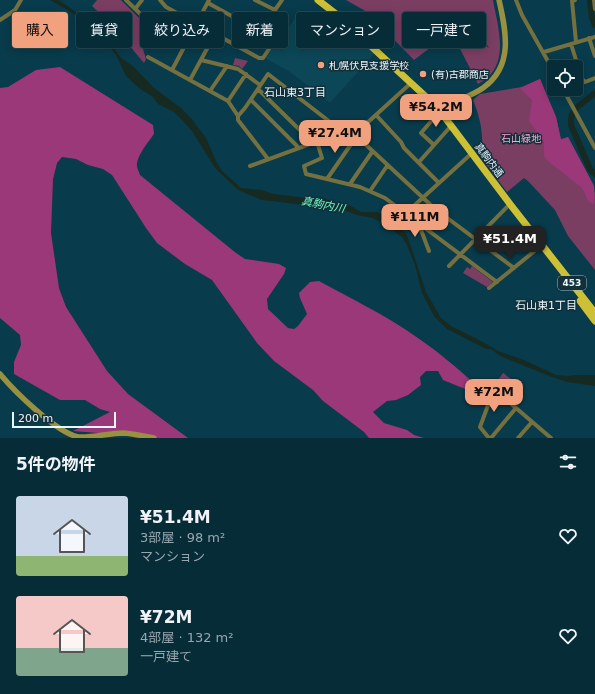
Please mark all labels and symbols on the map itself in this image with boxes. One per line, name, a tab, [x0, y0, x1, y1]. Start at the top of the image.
marker: 札幌伏見支援学校	[316, 60, 326, 70]
place label: 札幌伏見支援学校	[329, 60, 409, 71]
marker: (有)古郡商店	[418, 69, 428, 79]
place label: (有)古郡商店	[431, 69, 489, 80]
district label: 石山東3丁目	[264, 86, 326, 99]
pin: ¥54.2M	[403, 94, 469, 128]
pin: ¥27.4M	[302, 120, 368, 154]
park label: 石山緑地	[501, 133, 542, 144]
street label: 真駒内通	[473, 141, 505, 179]
water label: 真駒内川	[300, 194, 347, 216]
pin: ¥111M	[387, 204, 443, 238]
pin: ¥51.4M	[477, 226, 543, 260]
road number: 453	[558, 276, 586, 290]
district label: 石山東1丁目	[515, 299, 577, 312]
pin: ¥72M	[470, 379, 518, 413]
scale bar	[12, 410, 116, 429]

